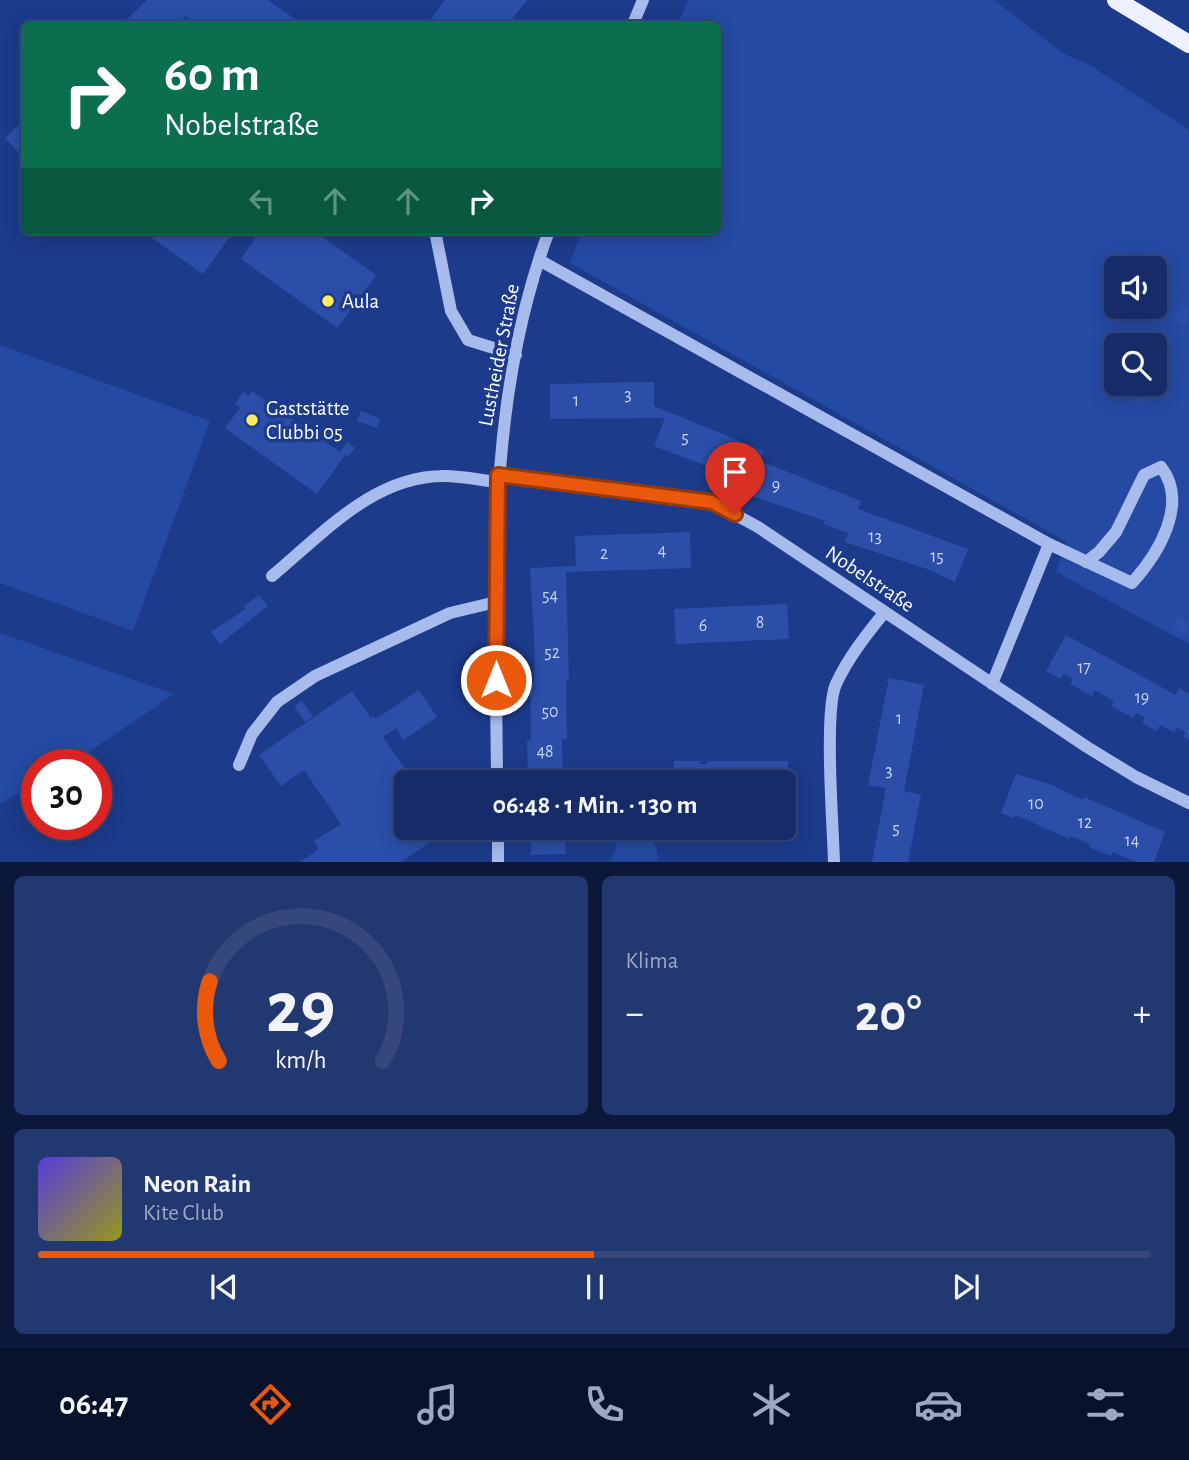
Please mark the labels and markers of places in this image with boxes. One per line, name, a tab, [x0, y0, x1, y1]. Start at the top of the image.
place label: Aula	[342, 291, 380, 312]
marker: Aula	[320, 293, 336, 309]
place label: Gaststätte Clubbi 05	[266, 398, 350, 443]
marker: Gaststätte Clubbi 05	[244, 412, 260, 428]
pin	[705, 442, 765, 514]

